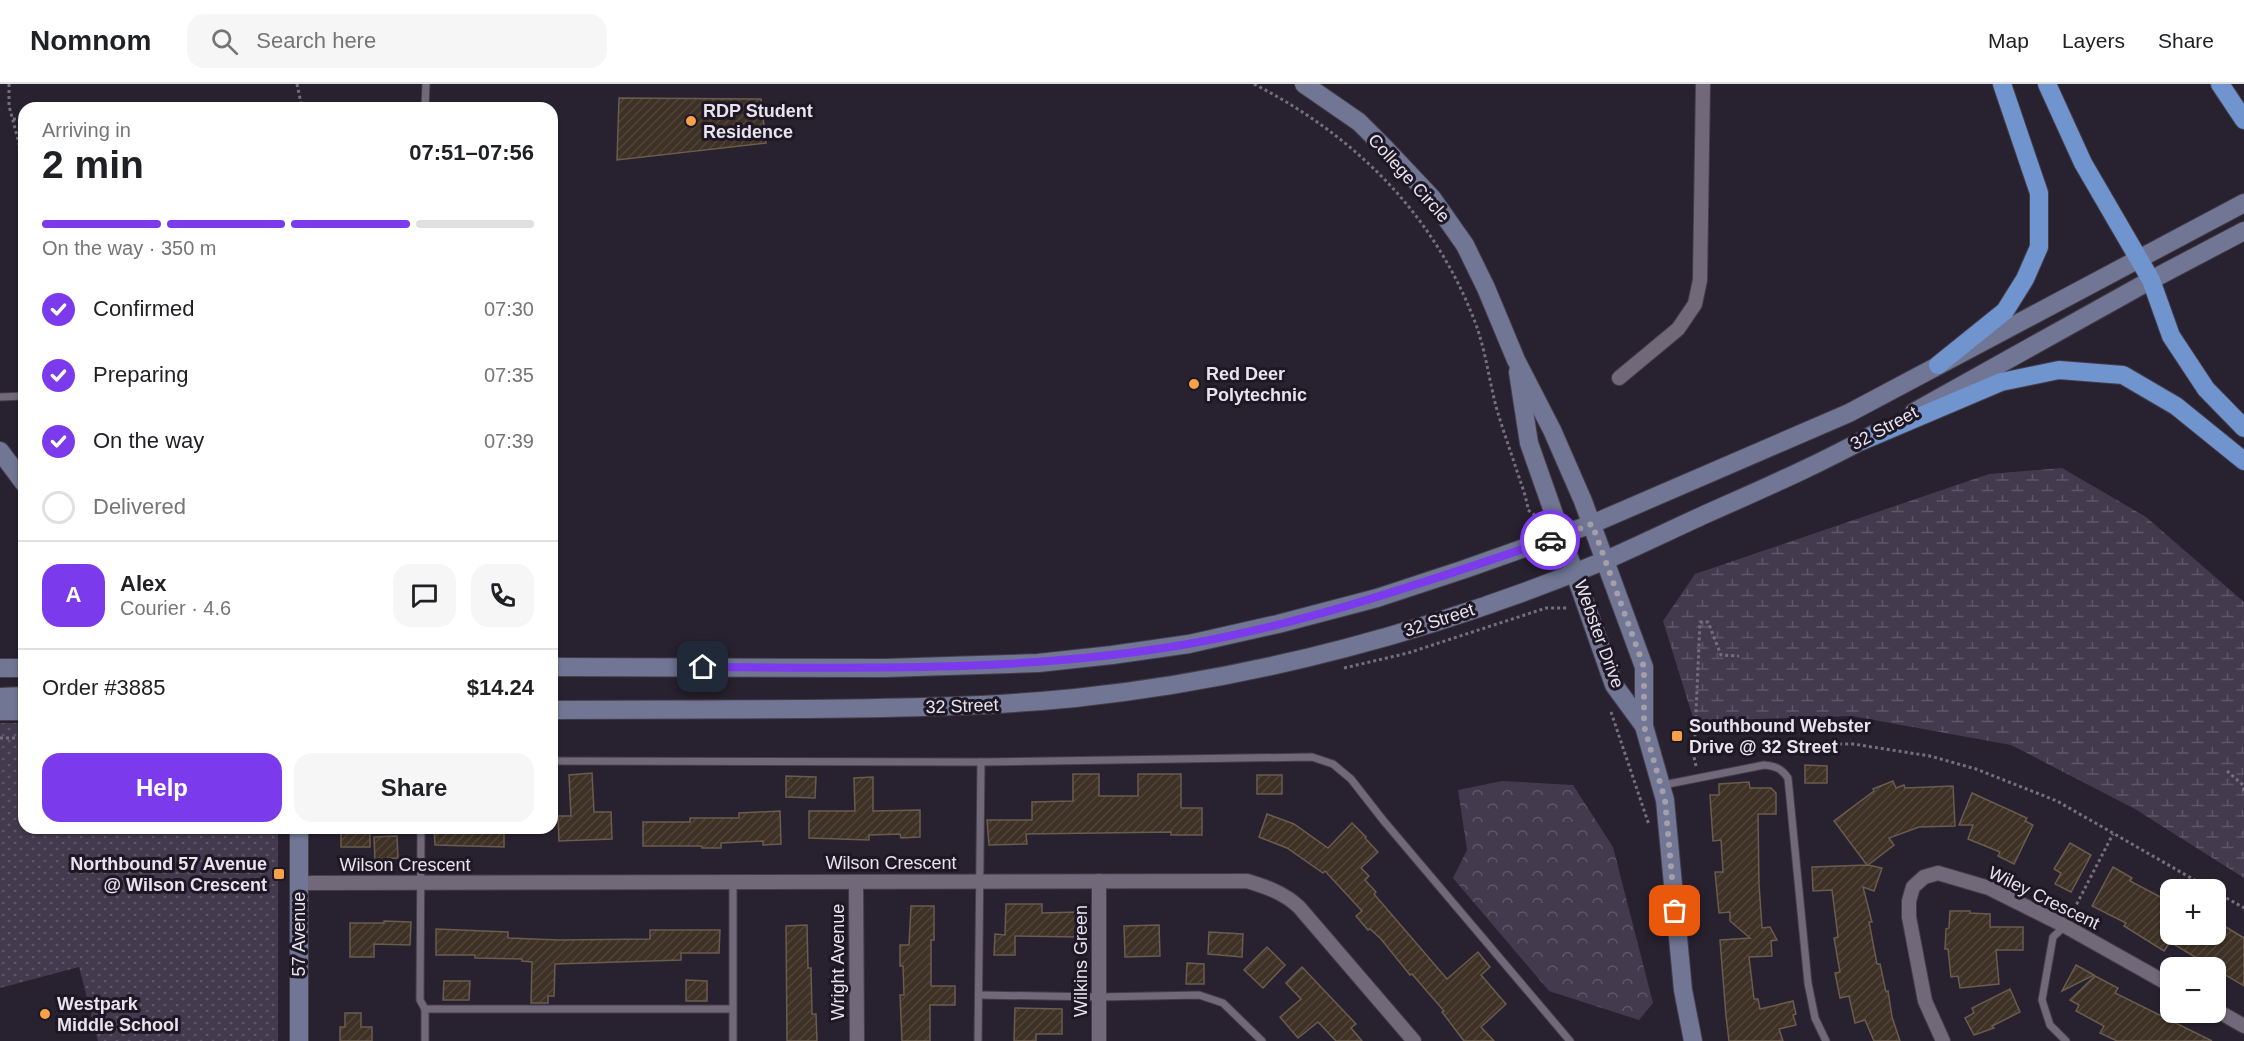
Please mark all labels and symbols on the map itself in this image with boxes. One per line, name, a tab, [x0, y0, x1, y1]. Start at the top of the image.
place label: RDP Student Residence	[703, 101, 813, 142]
marker: RDP Student Residence	[684, 114, 698, 128]
street label: College Circle	[1364, 130, 1454, 226]
place label: Red Deer Polytechnic	[1206, 364, 1307, 405]
marker: Red Deer Polytechnic	[1187, 377, 1201, 391]
street label: 32 Street	[1847, 402, 1921, 454]
courier	[1520, 510, 1580, 570]
street label: Webster Drive	[1570, 577, 1628, 691]
street label: 32 Street	[1401, 599, 1477, 641]
pin	[677, 641, 728, 692]
street label: 32 Street	[925, 695, 999, 717]
place label: Southbound Webster Drive @ 32 Street	[1689, 716, 1871, 757]
marker: Southbound Webster Drive @ 32 Street	[1670, 729, 1684, 743]
street label: Wilson Crescent	[825, 853, 957, 873]
place label: Northbound 57 Avenue @ Wilson Crescent	[70, 854, 267, 895]
street label: Wilson Crescent	[339, 855, 471, 875]
street label: Wiley Crescent	[1985, 862, 2103, 934]
marker: Northbound 57 Avenue @ Wilson Crescent	[272, 867, 286, 881]
pin	[1649, 885, 1700, 936]
street label: 57 Avenue	[289, 892, 309, 976]
street label: Wright Avenue	[828, 904, 848, 1020]
street label: Wilkins Green	[1071, 905, 1091, 1017]
place label: Westpark Middle School	[57, 994, 179, 1035]
marker: Westpark Middle School	[38, 1007, 52, 1021]

